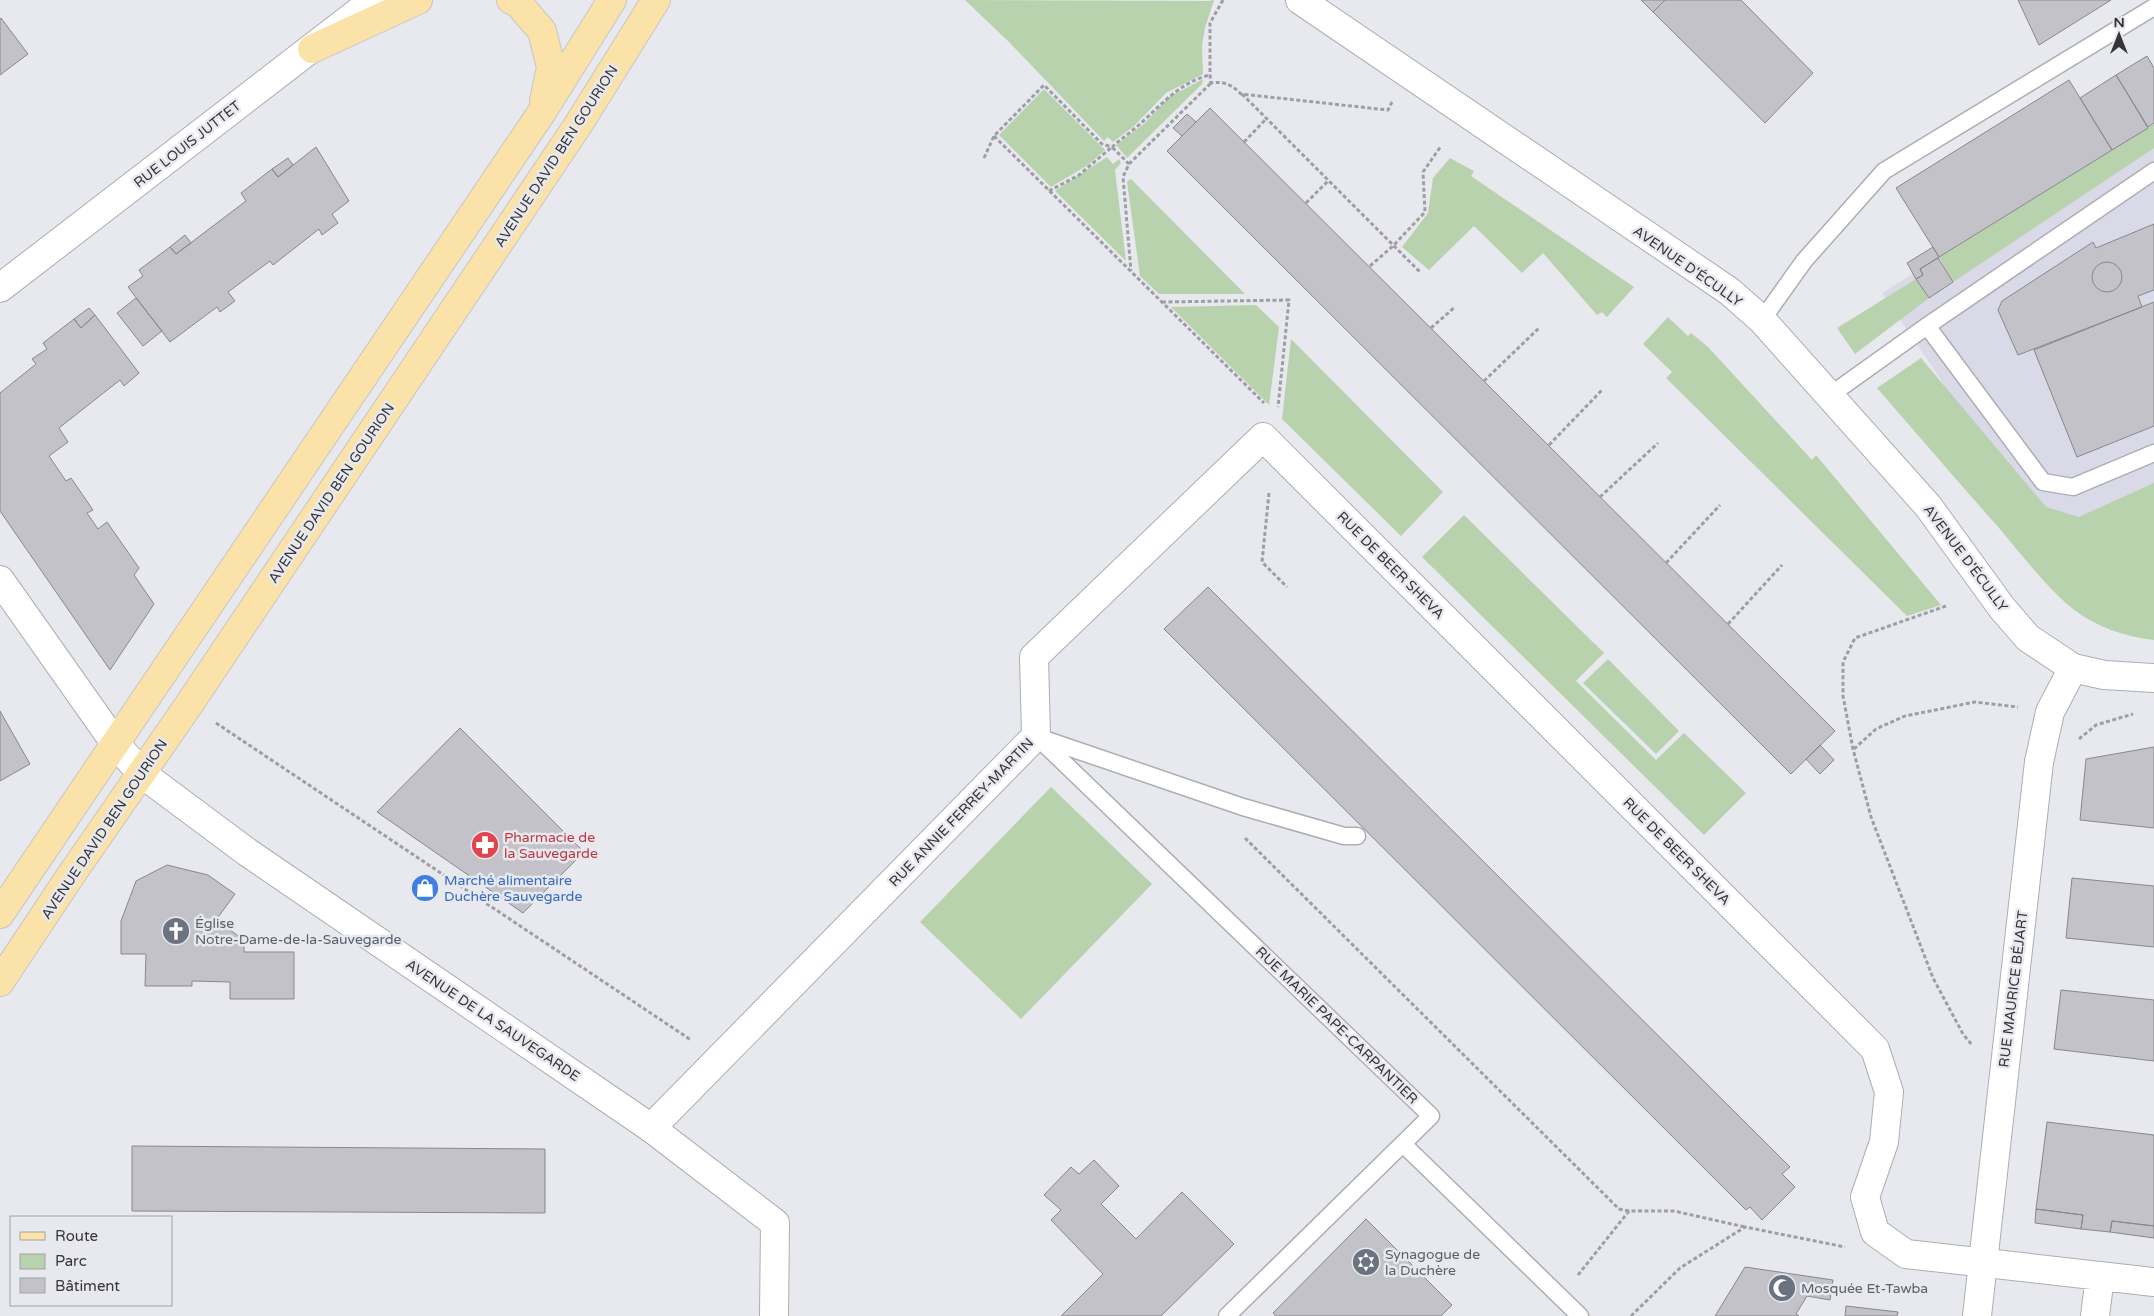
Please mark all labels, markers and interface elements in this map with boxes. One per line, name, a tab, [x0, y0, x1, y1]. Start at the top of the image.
north arrow	[2094, 10, 2144, 60]
text: N	[2113, 14, 2125, 31]
street label: AVENUE DAVID BEN GOURION	[491, 62, 622, 250]
street label: RUE LOUIS JUTTET	[130, 97, 245, 191]
street label: AVENUE D'ÉCULLY	[1630, 222, 1746, 311]
street label: AVENUE DAVID BEN GOURION	[265, 400, 398, 587]
street label: AVENUE D'ÉCULLY	[1920, 501, 2011, 615]
street label: RUE DE BEER SHEVA	[1333, 508, 1448, 623]
street label: RUE ANNIE FERREY-MARTIN	[886, 734, 1037, 890]
street label: AVENUE DAVID BEN GOURION	[38, 736, 171, 923]
street label: RUE DE BEER SHEVA	[1619, 794, 1734, 909]
place label: Pharmacie de la Sauvegarde	[504, 829, 598, 862]
pharmacy icon: Pharmacie de la Sauvegarde	[470, 830, 500, 860]
place label: Marché alimentaire Duchère Sauvegarde	[444, 872, 582, 905]
shop icon: Marché alimentaire Duchère Sauvegarde	[410, 873, 440, 903]
street label: RUE MAURICE BÉJART	[1995, 909, 2032, 1068]
place label: Église Notre-Dame-de-la-Sauvegarde	[195, 915, 402, 948]
church icon: Église Notre-Dame-de-la-Sauvegarde	[161, 916, 191, 946]
street label: RUE MARIE PAPE-CARPANTIER	[1252, 943, 1421, 1108]
street label: AVENUE DE LA SAUVEGARDE	[402, 956, 583, 1085]
legend	[10, 1216, 172, 1306]
text: Route	[55, 1227, 98, 1245]
place label: Synagogue de la Duchère	[1385, 1246, 1480, 1279]
synagogue icon: Synagogue de la Duchère	[1351, 1247, 1381, 1277]
text: Parc	[55, 1252, 87, 1270]
mosque icon: Mosquée Et-Tawba	[1767, 1273, 1797, 1303]
text: Bâtiment	[55, 1277, 120, 1295]
place label: Mosquée Et-Tawba	[1801, 1280, 1928, 1297]

